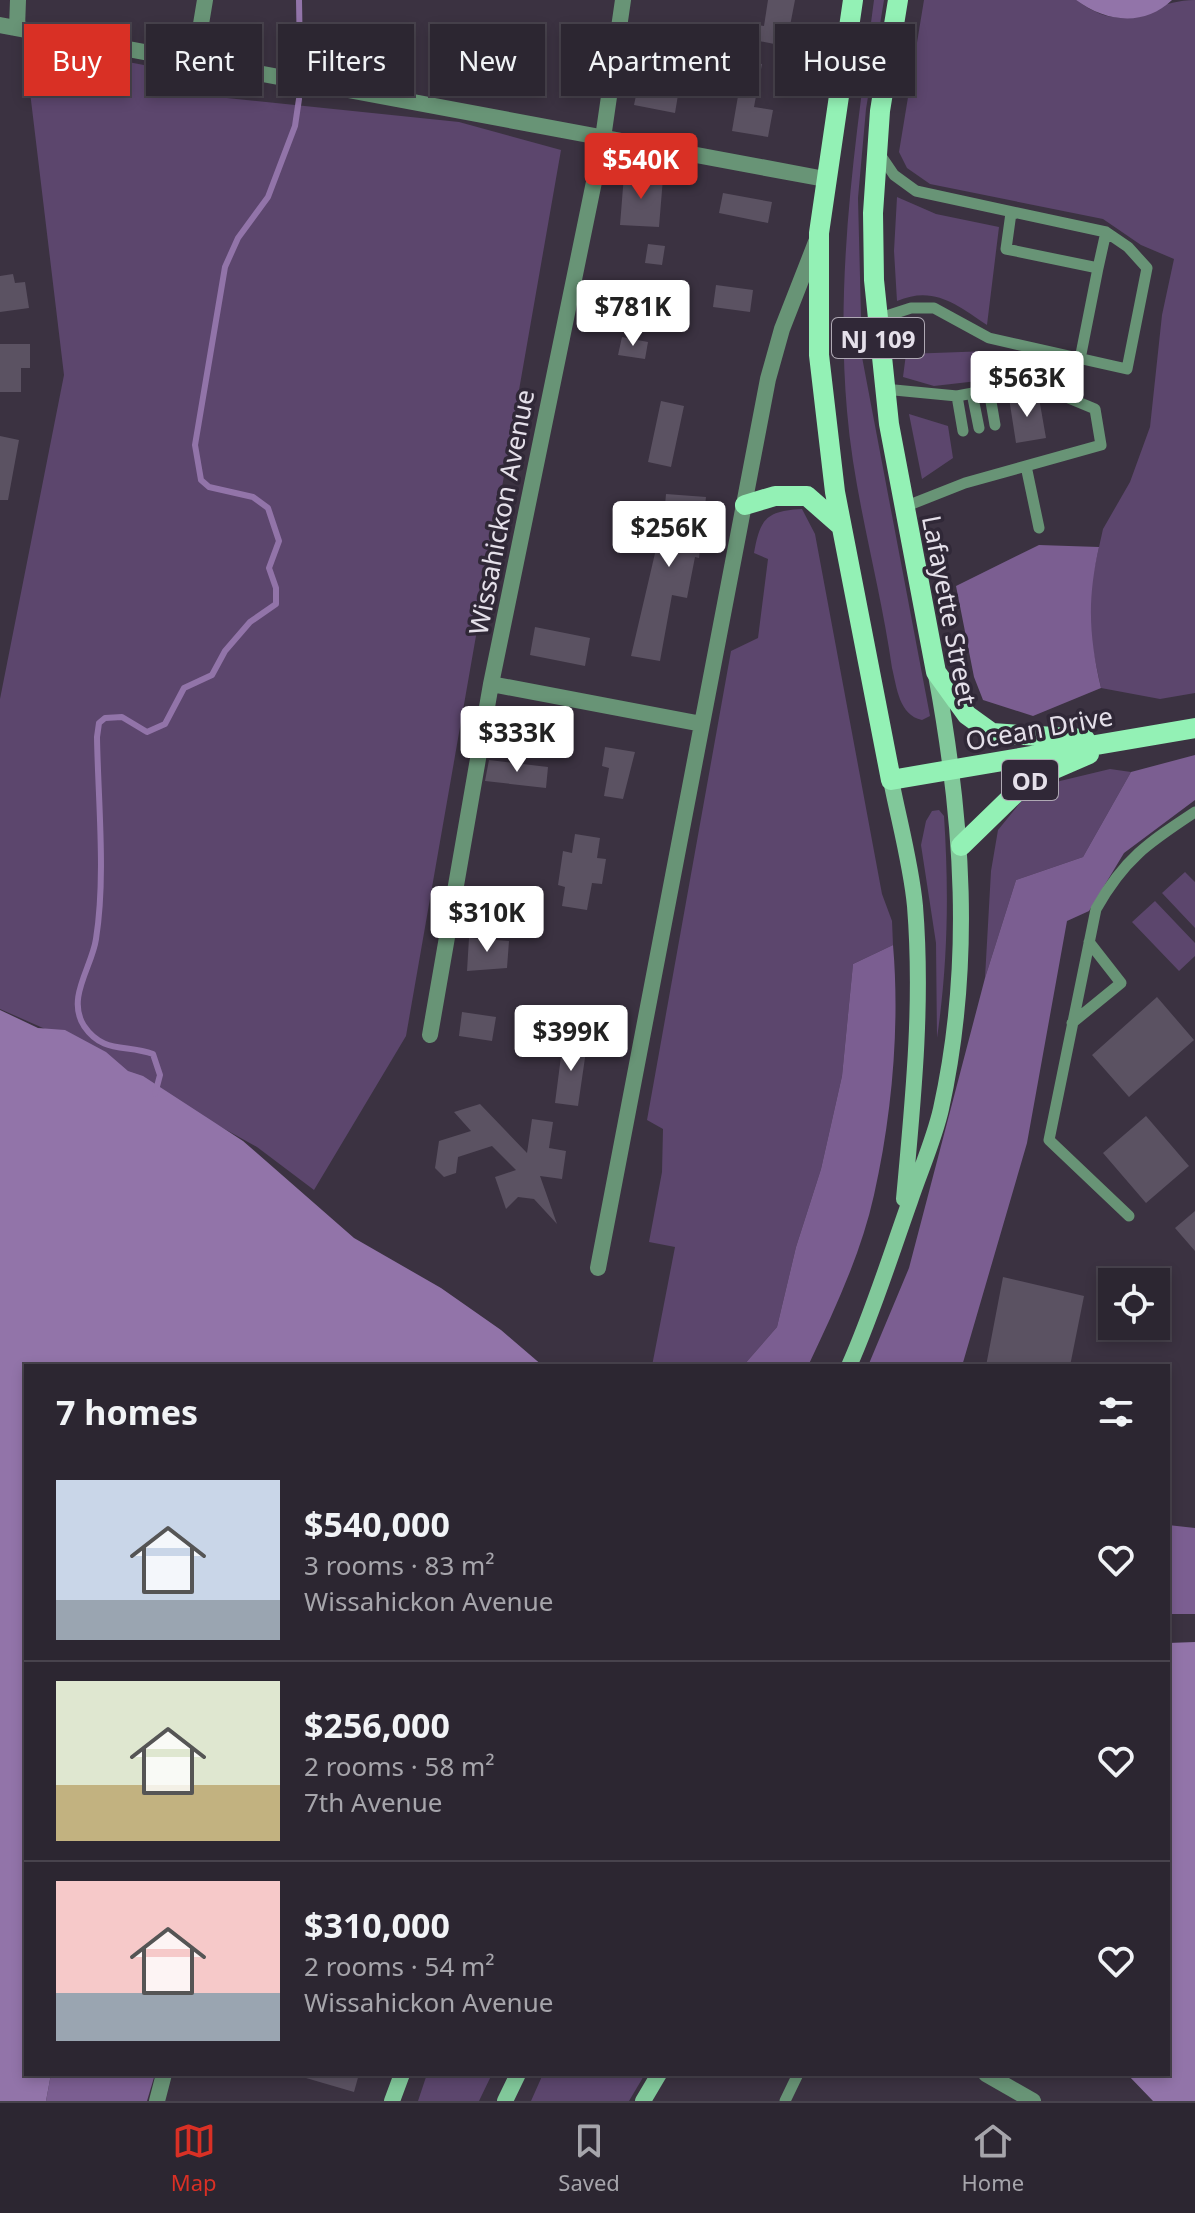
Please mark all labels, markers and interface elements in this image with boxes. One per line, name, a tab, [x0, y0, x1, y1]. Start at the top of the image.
chip: Buy	[24, 24, 130, 96]
chip: Rent	[146, 24, 262, 96]
chip: Filters	[278, 24, 414, 96]
chip: New	[430, 24, 545, 96]
chip: Apartment	[561, 24, 759, 96]
chip: House	[775, 24, 915, 96]
pin: $540K	[585, 133, 697, 201]
text: $540K	[603, 141, 679, 177]
pin: $781K	[577, 280, 689, 348]
text: $781K	[595, 288, 671, 324]
road number: NJ 109	[832, 318, 924, 358]
pin: $563K	[971, 351, 1083, 419]
text: $563K	[989, 359, 1065, 395]
street label: Wissahickon Avenue	[460, 386, 542, 638]
pin: $256K	[613, 501, 725, 569]
text: $256K	[631, 509, 707, 545]
street label: Lafayette Street	[914, 512, 986, 708]
street label: Ocean Drive	[962, 697, 1116, 759]
pin: $333K	[461, 706, 573, 774]
text: $333K	[479, 714, 555, 750]
road number: OD	[1002, 760, 1058, 800]
pin: $310K	[431, 886, 543, 954]
text: $310K	[449, 894, 525, 930]
pin: $399K	[515, 1005, 627, 1073]
text: $399K	[533, 1013, 609, 1049]
map controls	[1098, 1268, 1170, 1340]
button: locate	[1098, 1268, 1170, 1340]
text: 7 homes	[56, 1389, 198, 1435]
icon: filters	[1094, 1390, 1138, 1434]
text: $540,000	[304, 1501, 450, 1547]
icon: home	[120, 1512, 216, 1608]
icon: heart	[1094, 1538, 1138, 1582]
text: 3 rooms · 83 m²	[304, 1547, 494, 1583]
text: Wissahickon Avenue	[304, 1583, 553, 1619]
text: $256,000	[304, 1702, 450, 1748]
icon: home	[120, 1713, 216, 1809]
icon: heart	[1094, 1739, 1138, 1783]
text: 2 rooms · 58 m²	[304, 1748, 494, 1784]
text: 7th Avenue	[304, 1784, 442, 1820]
text: $310,000	[304, 1902, 450, 1948]
icon: home	[120, 1913, 216, 2009]
icon: heart	[1094, 1939, 1138, 1983]
text: 2 rooms · 54 m²	[304, 1948, 494, 1984]
text: Wissahickon Avenue	[304, 1984, 553, 2020]
tab: Map	[171, 2119, 217, 2197]
tab: Saved	[558, 2119, 620, 2197]
tab: Home	[962, 2119, 1024, 2197]

